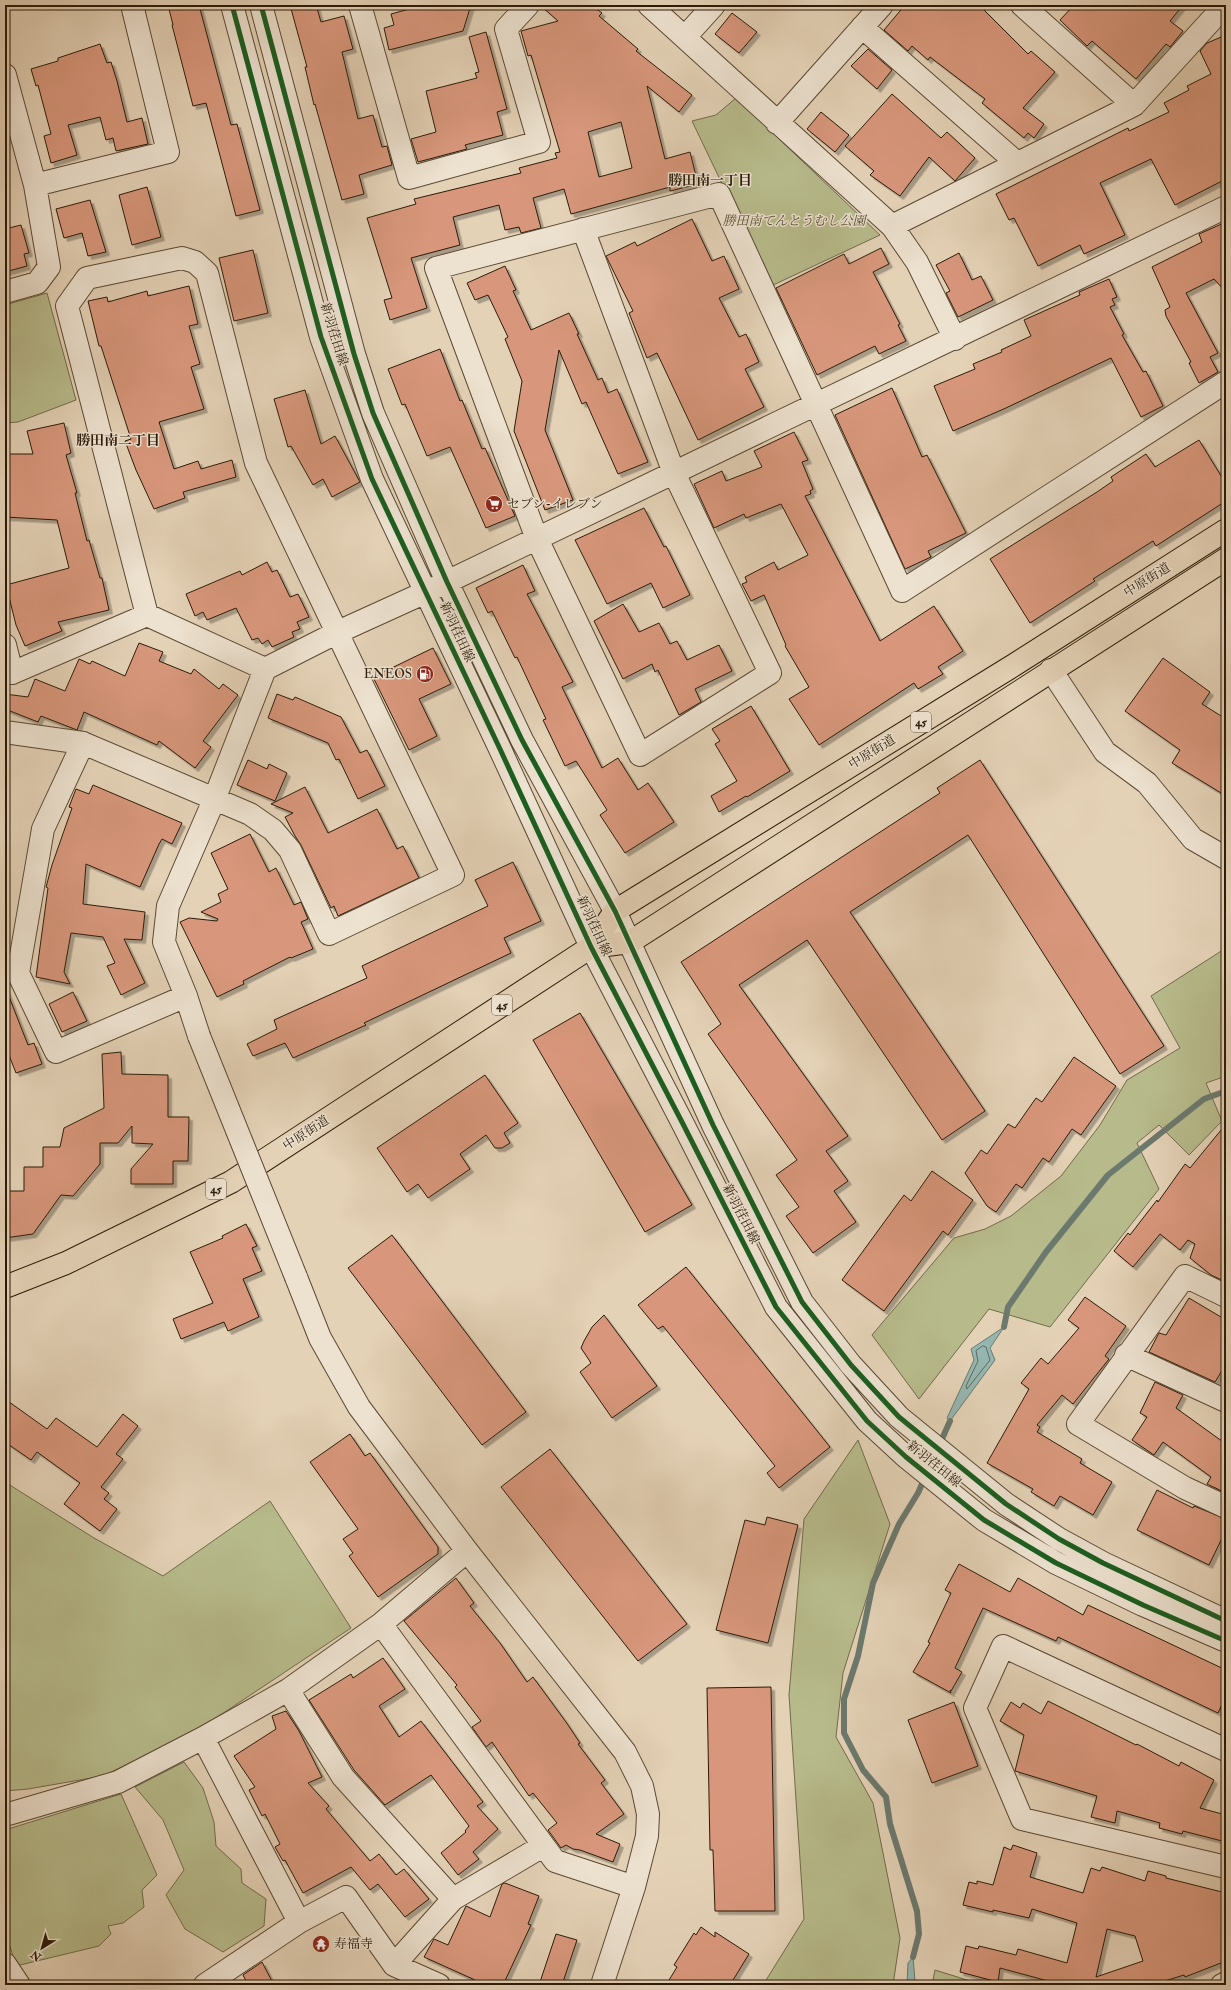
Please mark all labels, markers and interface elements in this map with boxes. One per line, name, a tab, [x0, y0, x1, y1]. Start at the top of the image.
district label: 勝田南一丁目	[668, 172, 752, 189]
park label: 勝田南てんとうむし公園	[722, 213, 867, 229]
street label: 新羽荏田線	[317, 301, 351, 367]
district label: 勝田南二丁目	[76, 432, 160, 449]
supermarket icon: セブン-イレブン	[484, 494, 504, 514]
place label: セブン-イレブン	[507, 496, 602, 512]
street label: 中原街道	[1121, 559, 1173, 601]
street label: 新羽荏田線	[436, 599, 478, 665]
fuel station icon: ENEOS	[415, 664, 435, 684]
place label: ENEOS	[364, 666, 412, 682]
road number: 45	[911, 712, 931, 732]
street label: 中原街道	[846, 731, 898, 773]
street label: 新羽荏田線	[573, 893, 615, 959]
road number: 45	[492, 995, 512, 1015]
street label: 中原街道	[280, 1112, 332, 1154]
road number: 45	[206, 1179, 226, 1199]
street label: 新羽荏田線	[719, 1181, 763, 1247]
street label: 新羽荏田線	[904, 1437, 964, 1491]
north arrow	[22, 1928, 62, 1968]
temple icon: 寿福寺	[311, 1934, 331, 1954]
place label: 寿福寺	[334, 1936, 373, 1952]
text: N	[28, 1947, 45, 1964]

